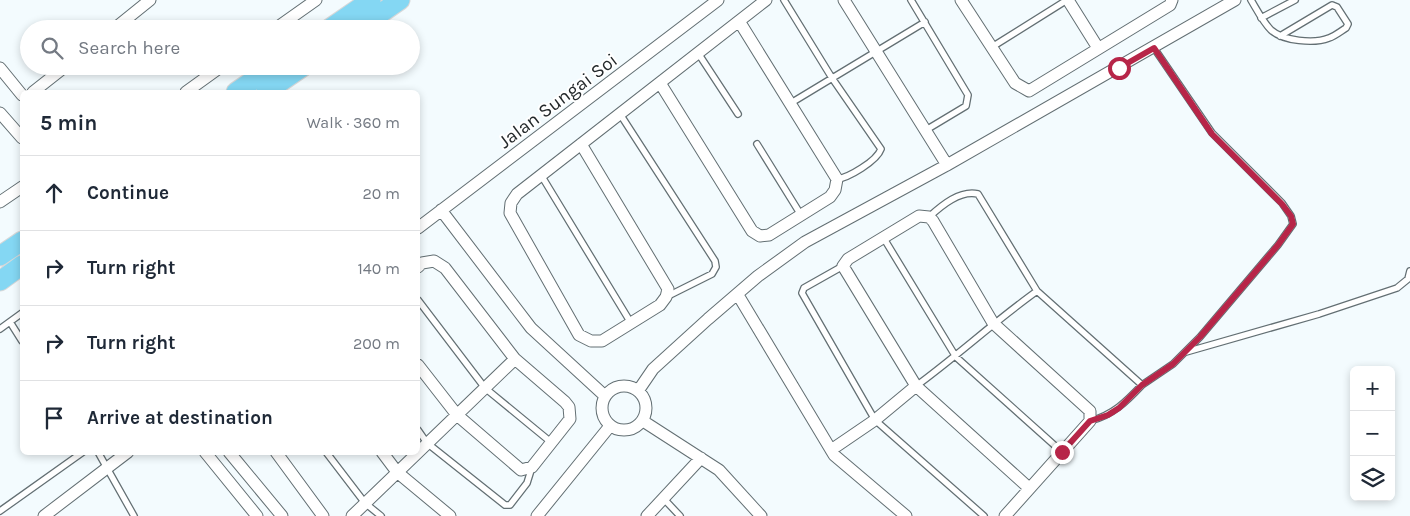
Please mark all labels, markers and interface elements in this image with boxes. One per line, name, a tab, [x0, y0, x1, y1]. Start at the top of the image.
search box	[20, 20, 420, 75]
icon: search	[38, 34, 66, 62]
text: Search here	[78, 37, 180, 59]
street label: Jalan Sungai Soi	[494, 49, 622, 153]
route start	[1108, 57, 1131, 80]
text: 5 min	[40, 111, 97, 135]
text: Walk · 360 m	[307, 113, 400, 132]
icon: ahead	[40, 179, 68, 207]
text: Continue	[87, 182, 169, 204]
text: 20 m	[362, 184, 400, 203]
icon: right	[40, 254, 68, 282]
text: Turn right	[87, 257, 176, 279]
text: 140 m	[358, 259, 400, 278]
icon: right	[40, 329, 68, 357]
text: Turn right	[87, 332, 176, 354]
text: 200 m	[353, 334, 400, 353]
map controls	[1350, 366, 1395, 501]
button: +	[1350, 366, 1395, 411]
icon: arrive	[40, 404, 68, 432]
text: Arrive at destination	[87, 407, 273, 429]
button: −	[1350, 411, 1395, 456]
route end	[1051, 441, 1074, 464]
button: layers	[1350, 456, 1395, 501]

